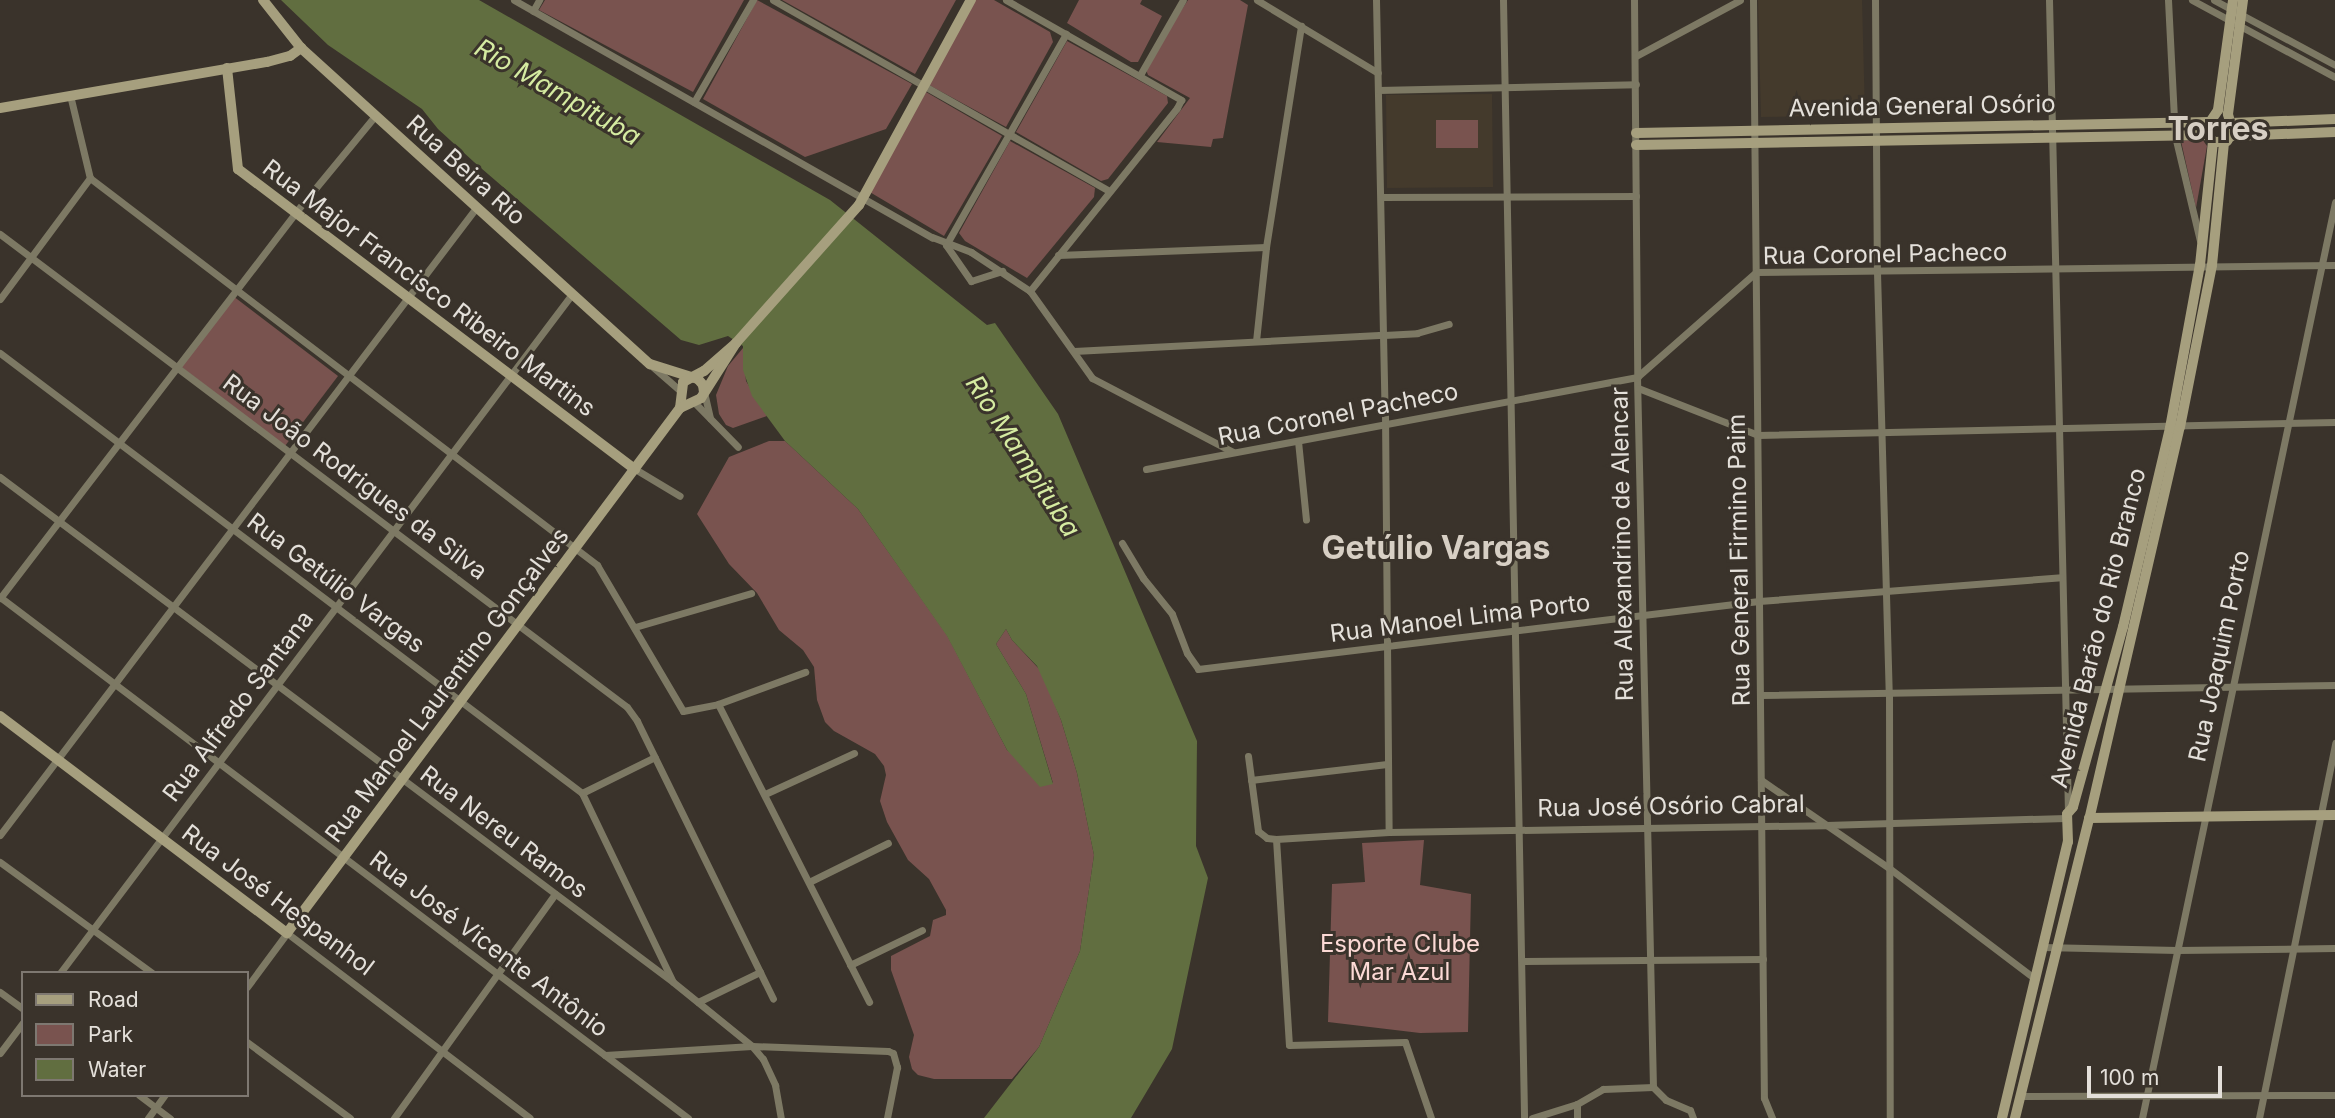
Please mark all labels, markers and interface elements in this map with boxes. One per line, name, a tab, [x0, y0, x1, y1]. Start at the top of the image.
water label: Rio Mampituba	[470, 32, 646, 152]
street label: Avenida General Osório	[1788, 89, 2056, 123]
street label: Rua Beira Rio	[401, 109, 531, 231]
district label: Torres	[2168, 110, 2268, 148]
street label: Rua Major Francisco Ribeiro Martins	[257, 153, 601, 423]
street label: Rua Coronel Pacheco	[1763, 237, 2007, 271]
street label: Rua João Rodrigues da Silva	[217, 368, 493, 586]
water label: Rio Mampituba	[959, 369, 1087, 543]
street label: Rua Coronel Pacheco	[1215, 377, 1461, 451]
street label: Rua Alexandrino de Alencar	[1605, 387, 1639, 701]
street label: Rua General Firmino Paim	[1722, 414, 1756, 706]
street label: Avenida Barão do Rio Branco	[2044, 465, 2152, 791]
street label: Rua Getúlio Vargas	[242, 507, 430, 659]
street label: Rua Manoel Laurentino Gonçalves	[319, 522, 575, 848]
district label: Getúlio Vargas	[1322, 529, 1550, 567]
street label: Rua Joaquim Porto	[2183, 548, 2255, 764]
street label: Rua Manoel Lima Porto	[1328, 588, 1592, 648]
street label: Rua Alfredo Santana	[157, 605, 319, 807]
street label: Rua Nereu Ramos	[415, 760, 593, 904]
street label: Rua José Osório Cabral	[1537, 789, 1805, 823]
street label: Rua José Hespanhol	[176, 818, 380, 982]
street label: Rua José Vicente Antônio	[364, 845, 614, 1043]
park label: Esporte Clube Mar Azul	[1320, 930, 1480, 986]
legend	[21, 971, 248, 1097]
text: Road	[88, 987, 139, 1012]
text: Park	[88, 1022, 133, 1047]
scale bar	[2090, 1052, 2225, 1096]
text: Water	[88, 1057, 146, 1082]
text: 100 m	[2100, 1065, 2159, 1090]

